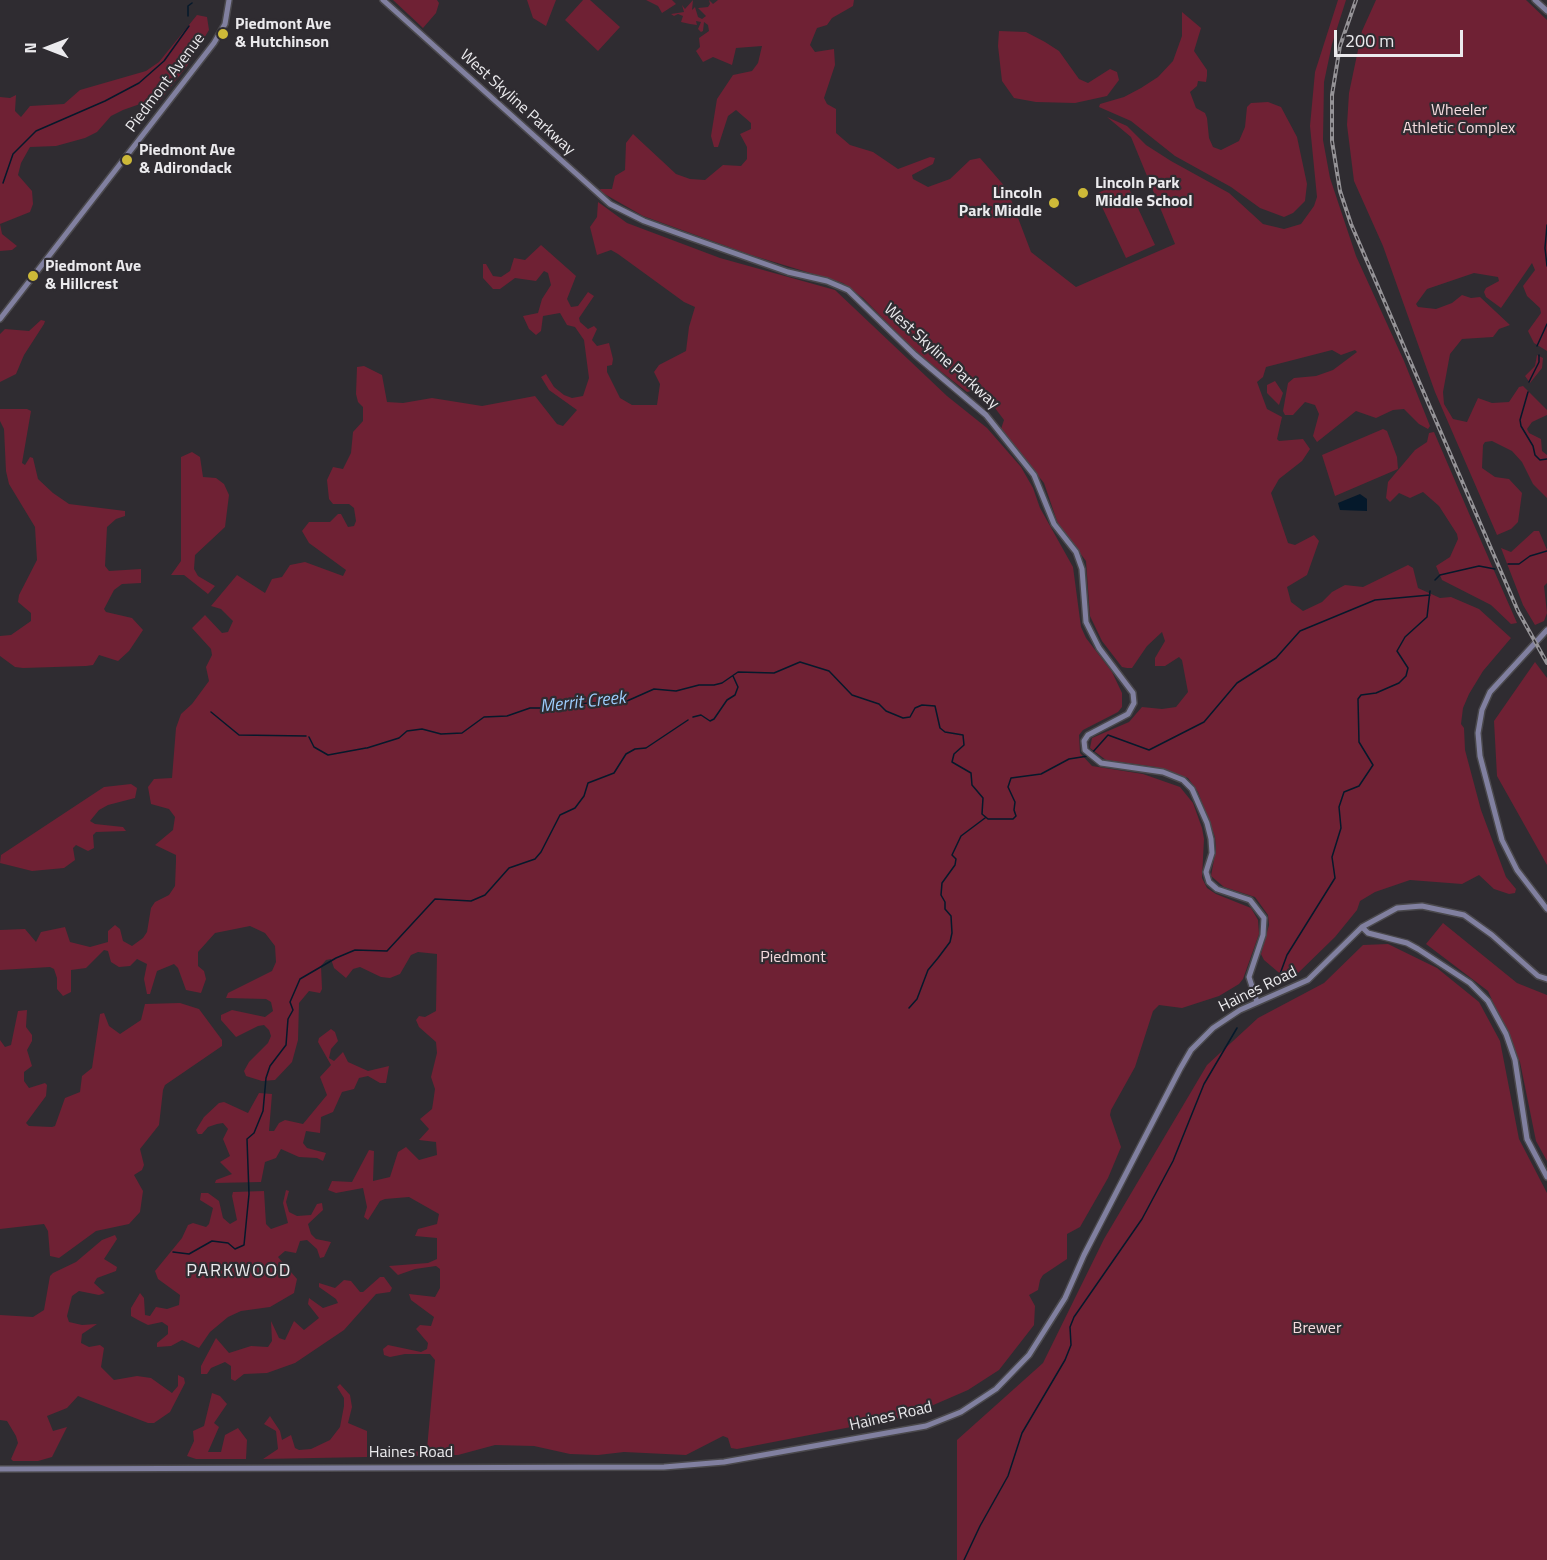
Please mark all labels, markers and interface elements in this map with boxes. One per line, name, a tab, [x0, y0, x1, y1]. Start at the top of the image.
place label: Piedmont Ave & Hutchinson	[235, 15, 331, 53]
north arrow	[18, 18, 78, 78]
scale bar	[1337, 18, 1466, 56]
marker: Piedmont Ave & Hutchinson	[216, 27, 230, 41]
text: 200 m	[1345, 27, 1394, 54]
street label: Piedmont Avenue	[122, 30, 210, 136]
text: N	[18, 42, 42, 54]
street label: West Skyline Parkway	[455, 46, 579, 160]
park label: Wheeler Athletic Complex	[1403, 101, 1515, 139]
place label: Piedmont Ave & Adirondack	[139, 141, 235, 179]
marker: Piedmont Ave & Adirondack	[120, 153, 134, 167]
place label: Lincoln Park Middle School	[1095, 174, 1192, 212]
place label: Lincoln Park Middle	[959, 184, 1042, 222]
marker: Lincoln Park Middle School	[1076, 186, 1090, 200]
marker: Lincoln Park Middle	[1047, 196, 1061, 210]
place label: Piedmont Ave & Hillcrest	[45, 257, 141, 295]
marker: Piedmont Ave & Hillcrest	[26, 269, 40, 283]
street label: West Skyline Parkway	[879, 300, 1003, 414]
water label: Merrit Creek	[539, 688, 627, 718]
park label: Piedmont	[760, 948, 826, 968]
street label: Haines Road	[1216, 963, 1300, 1017]
district label: PARKWOOD	[186, 1261, 292, 1283]
park label: Brewer	[1293, 1319, 1341, 1339]
street label: Haines Road	[848, 1398, 934, 1436]
street label: Haines Road	[369, 1443, 453, 1463]

